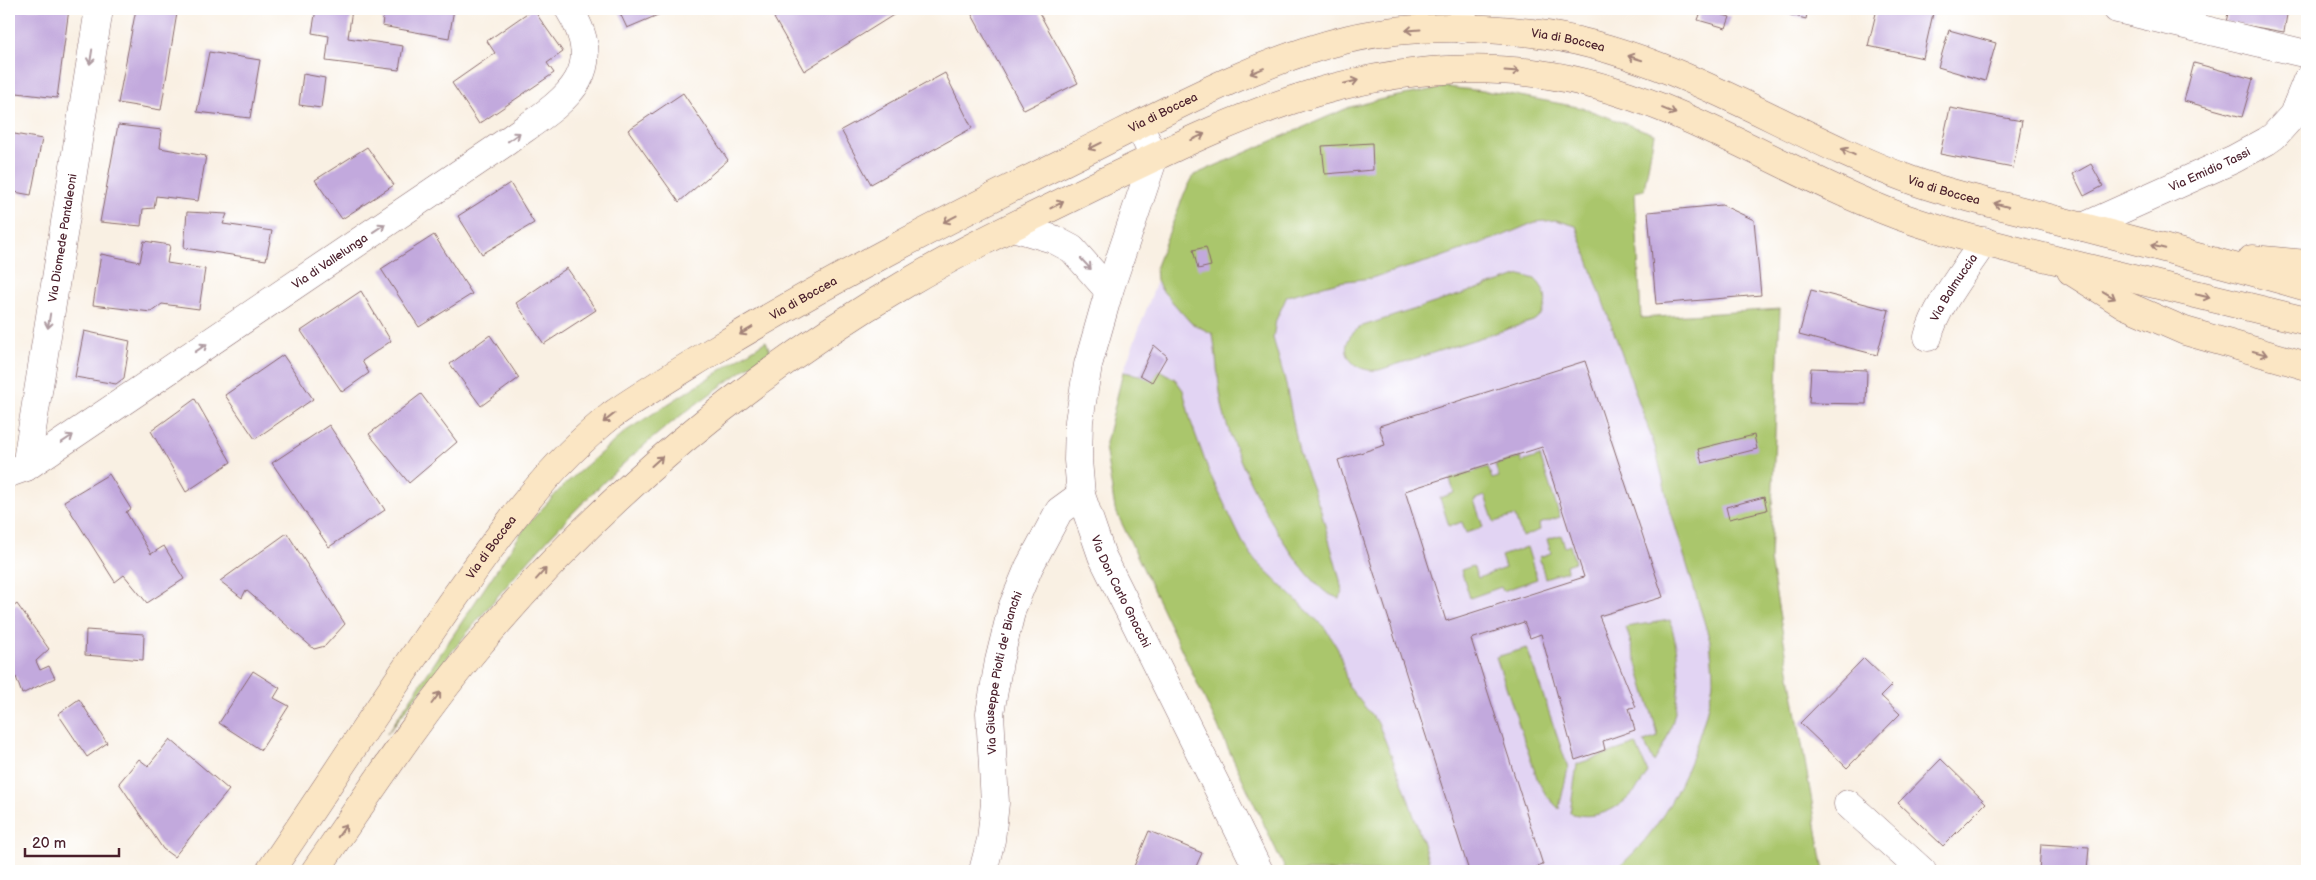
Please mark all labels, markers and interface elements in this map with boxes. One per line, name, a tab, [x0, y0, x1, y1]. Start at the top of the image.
one-way arrow	[1406, 26, 1422, 35]
street label: Via di Boccea	[1530, 26, 1607, 56]
one-way arrow	[86, 49, 96, 65]
one-way arrow	[1628, 52, 1644, 62]
one-way arrow	[1250, 66, 1265, 76]
one-way arrow	[1504, 67, 1520, 76]
one-way arrow	[1342, 77, 1358, 86]
street label: Via di Boccea	[1126, 89, 1200, 136]
one-way arrow	[1661, 106, 1676, 116]
one-way arrow	[507, 131, 520, 142]
one-way arrow	[1190, 131, 1205, 141]
one-way arrow	[1088, 141, 1103, 151]
street label: Via Emidio Tassi	[2167, 144, 2253, 195]
one-way arrow	[1841, 147, 1856, 156]
street label: Via Diomede Pantaleoni	[45, 172, 81, 303]
street label: Via di Boccea	[1905, 172, 1982, 208]
one-way arrow	[1049, 200, 1064, 209]
one-way arrow	[1993, 200, 2009, 209]
one-way arrow	[943, 215, 958, 224]
one-way arrow	[372, 223, 386, 233]
street label: Via di Vallelunga	[289, 231, 371, 293]
one-way arrow	[2151, 242, 2167, 251]
street label: Via Balmuccia	[1927, 251, 1981, 324]
one-way arrow	[1080, 258, 1092, 271]
street label: Via di Boccea	[767, 274, 840, 324]
one-way arrow	[2102, 291, 2116, 301]
one-way arrow	[2194, 292, 2210, 301]
one-way arrow	[44, 313, 54, 329]
one-way arrow	[740, 326, 754, 336]
one-way arrow	[194, 343, 208, 353]
one-way arrow	[2252, 349, 2268, 359]
one-way arrow	[603, 412, 616, 423]
one-way arrow	[59, 434, 73, 444]
one-way arrow	[651, 455, 664, 467]
street label: Via di Boccea	[463, 513, 520, 582]
street label: Via Don Carlo Gnocchi	[1087, 533, 1154, 651]
one-way arrow	[535, 568, 547, 581]
street label: Via Giuseppe Piolti de' Bianchi	[983, 589, 1026, 755]
one-way arrow	[431, 691, 441, 705]
one-way arrow	[337, 824, 347, 838]
scale bar	[25, 825, 119, 857]
text: 20 m	[32, 834, 66, 853]

